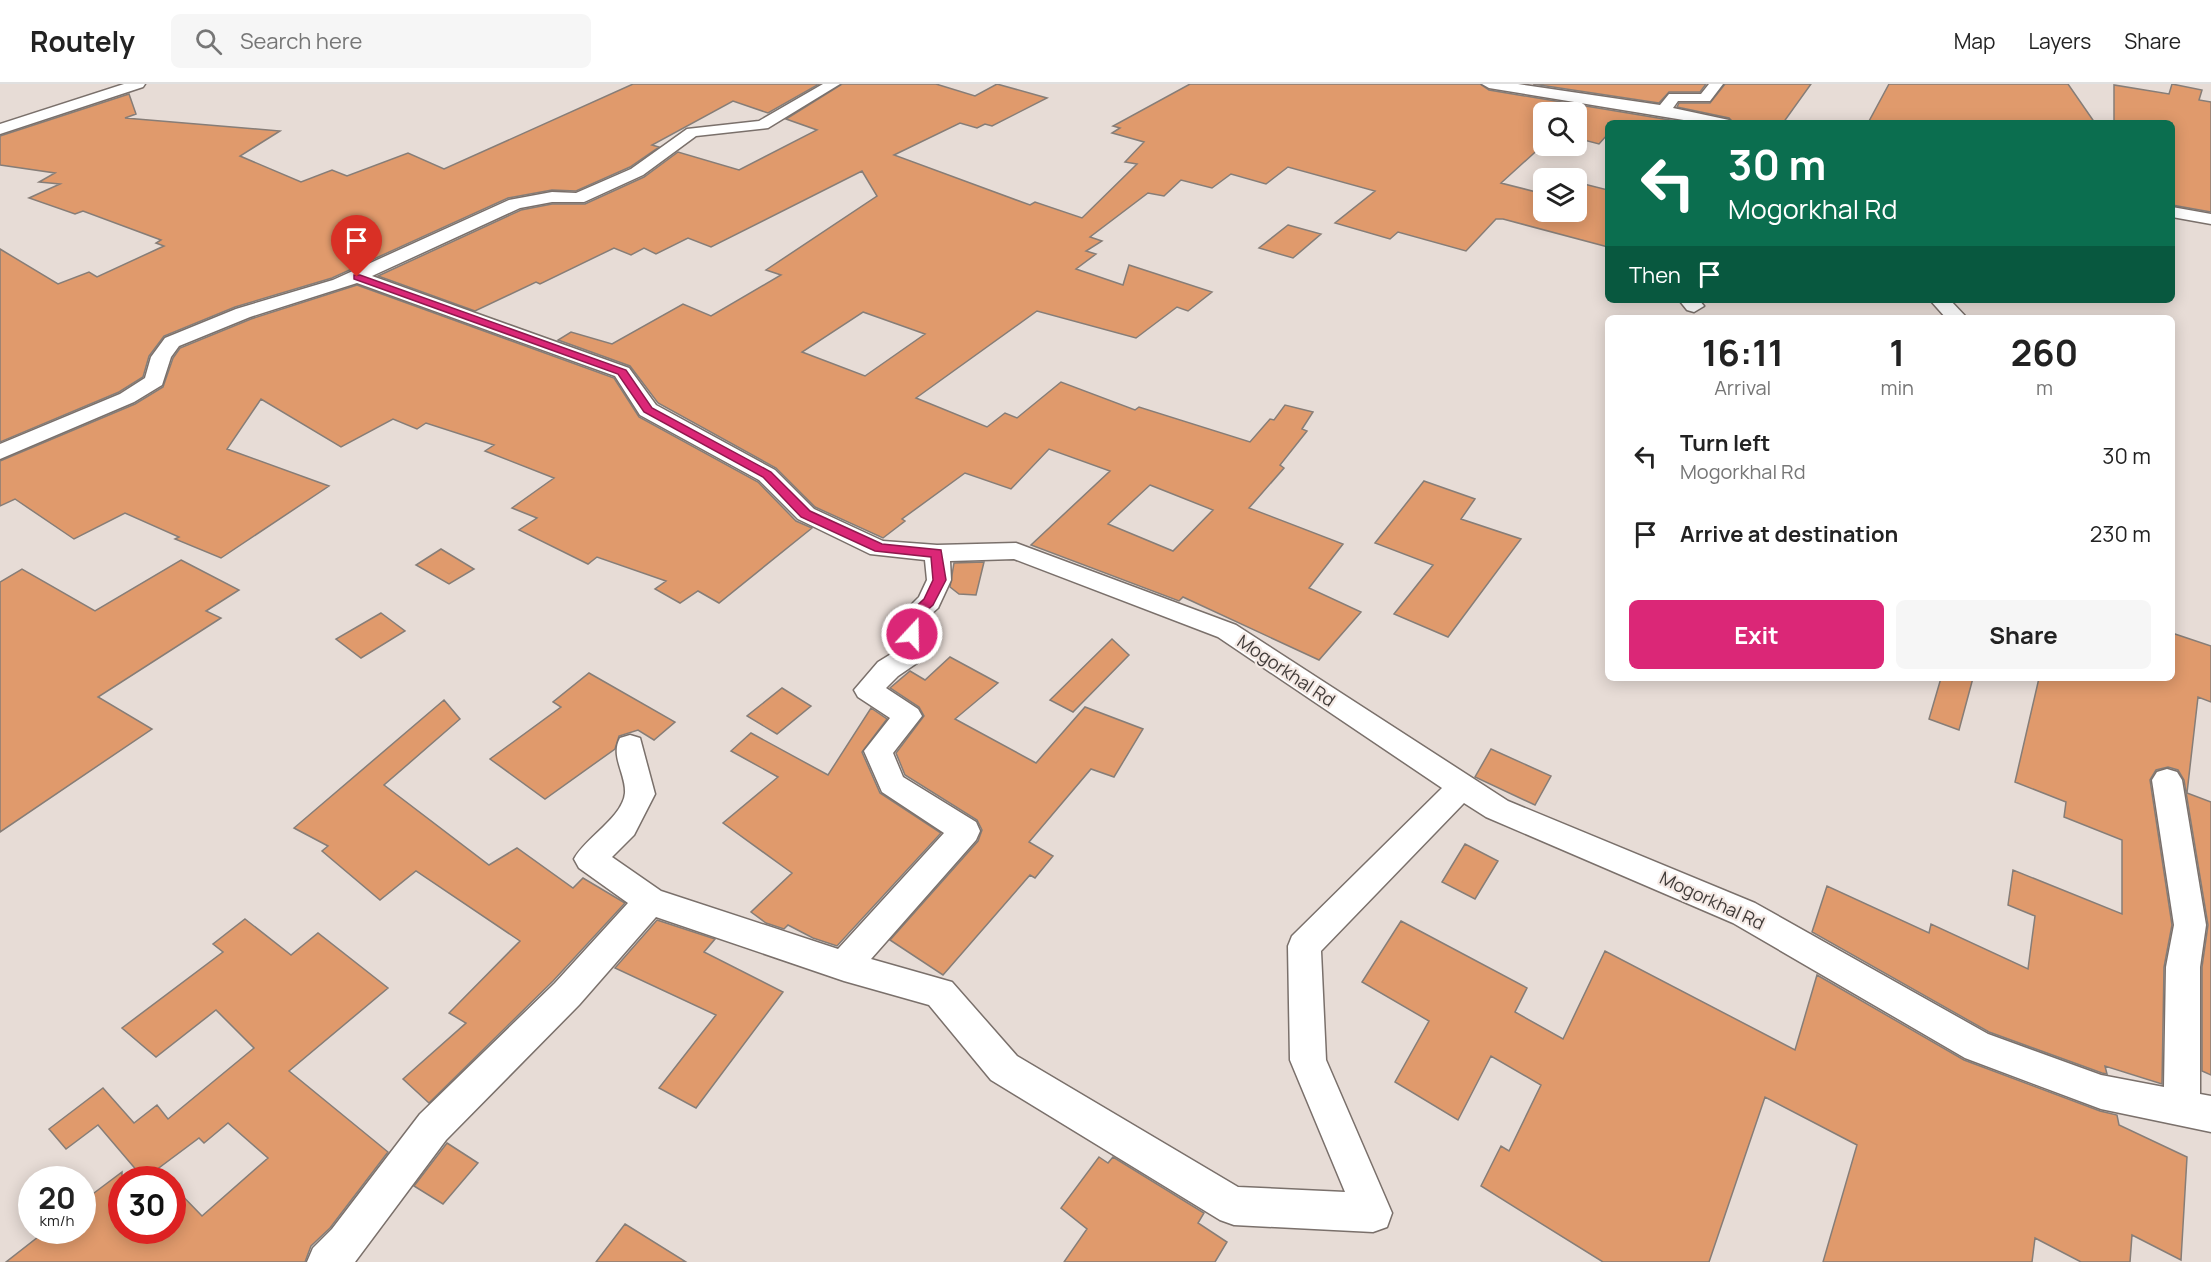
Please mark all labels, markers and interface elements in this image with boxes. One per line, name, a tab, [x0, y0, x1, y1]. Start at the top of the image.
search box	[171, 14, 591, 68]
text: Routely	[30, 22, 135, 60]
icon: search	[192, 25, 225, 58]
text: Search here	[240, 26, 362, 56]
text: Map	[1954, 27, 1995, 55]
text: Layers	[2028, 27, 2091, 55]
text: Share	[2124, 27, 2181, 55]
map controls	[1533, 102, 1587, 222]
button: search	[1533, 102, 1587, 156]
text: 30 m	[1728, 135, 1826, 193]
icon: left	[1629, 144, 1707, 222]
button: layers	[1533, 168, 1587, 222]
text: Mogorkhal Rd	[1728, 190, 1898, 227]
pin	[331, 215, 382, 277]
icon: arrive	[340, 224, 373, 257]
icon: arrive	[1693, 258, 1726, 291]
text: Then	[1629, 260, 1681, 290]
text: 16:11	[1702, 328, 1784, 377]
text: 1	[1889, 328, 1905, 377]
text: 260	[2011, 328, 2078, 377]
text: Arrival	[1714, 374, 1771, 401]
text: min	[1880, 374, 1914, 401]
text: m	[2036, 374, 2053, 401]
text: Turn left	[1680, 428, 1770, 458]
icon: left	[1629, 440, 1662, 473]
text: 30 m	[2102, 441, 2151, 471]
text: Mogorkhal Rd	[1680, 458, 1806, 485]
icon: arrive	[1629, 518, 1662, 551]
text: Arrive at destination	[1680, 519, 1898, 549]
text: 230 m	[2090, 519, 2151, 549]
button: Exit	[1629, 600, 1884, 669]
button: Share	[1896, 600, 2151, 669]
position arrow	[880, 602, 944, 666]
street label: Mogorkhal Rd	[1233, 629, 1340, 712]
street label: Mogorkhal Rd	[1656, 865, 1769, 935]
speed limit sign: 30	[108, 1166, 186, 1244]
text: 20	[38, 1177, 76, 1218]
text: km/h	[40, 1210, 74, 1231]

